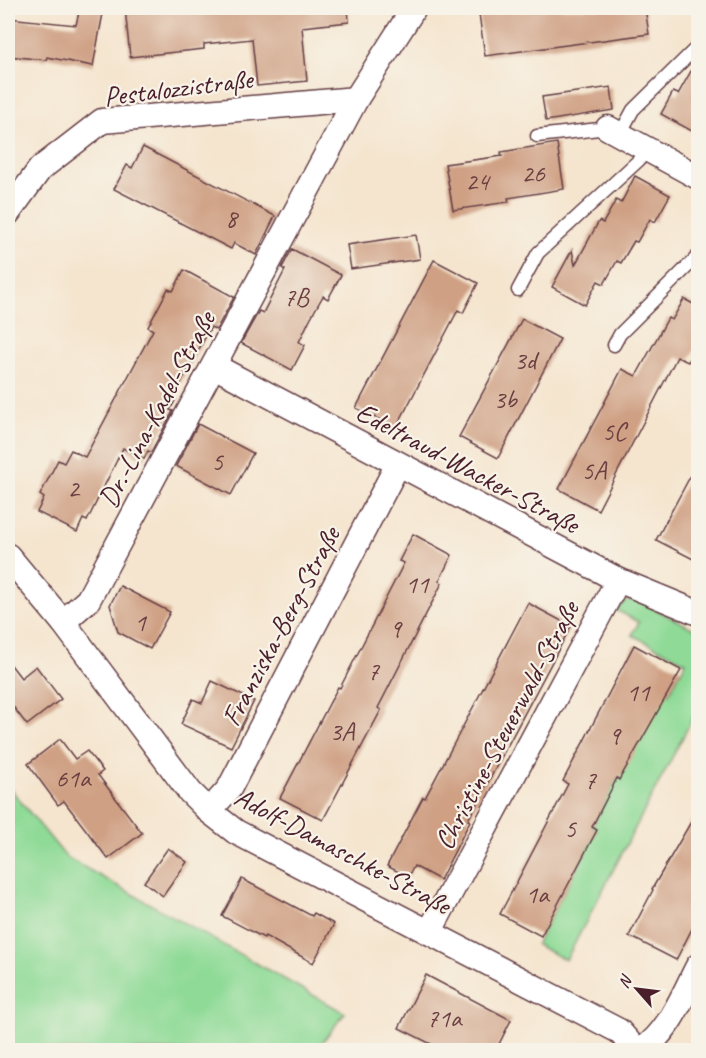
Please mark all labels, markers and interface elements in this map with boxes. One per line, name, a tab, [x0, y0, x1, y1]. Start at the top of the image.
street label: Pestalozzistraße	[102, 61, 256, 114]
house number: 26	[521, 157, 546, 190]
house number: 24	[465, 165, 491, 198]
house number: 8	[225, 202, 239, 235]
house number: 7B	[283, 281, 310, 314]
street label: Dr.-Lina-Kadel-Straße	[90, 304, 224, 513]
house number: 3d	[514, 344, 540, 377]
house number: 3b	[493, 383, 518, 416]
street label: Edeltraud-Wacker-Straße	[350, 394, 587, 542]
house number: 5C	[602, 415, 629, 448]
house number: 5	[211, 445, 224, 478]
house number: 5A	[582, 454, 608, 487]
house number: 2	[67, 472, 81, 505]
street label: Franziska-Berg-Straße	[213, 519, 349, 732]
house number: 11	[405, 568, 430, 601]
street label: Christine-Steuerwald-Straße	[426, 593, 588, 855]
house number: 1	[134, 606, 147, 639]
house number: 9	[389, 612, 403, 645]
house number: 7	[367, 655, 380, 688]
house number: 11	[626, 676, 651, 709]
house number: 3A	[330, 715, 356, 748]
house number: 9	[608, 719, 622, 752]
house number: 61a	[56, 762, 92, 795]
house number: 7	[584, 764, 597, 797]
street label: Adolf-Damaschke-Straße	[229, 779, 458, 923]
house number: 5	[564, 812, 577, 845]
house number: 1a	[525, 878, 550, 911]
north arrow	[607, 959, 667, 1019]
text: N	[613, 971, 637, 991]
house number: 71a	[427, 1002, 463, 1035]

